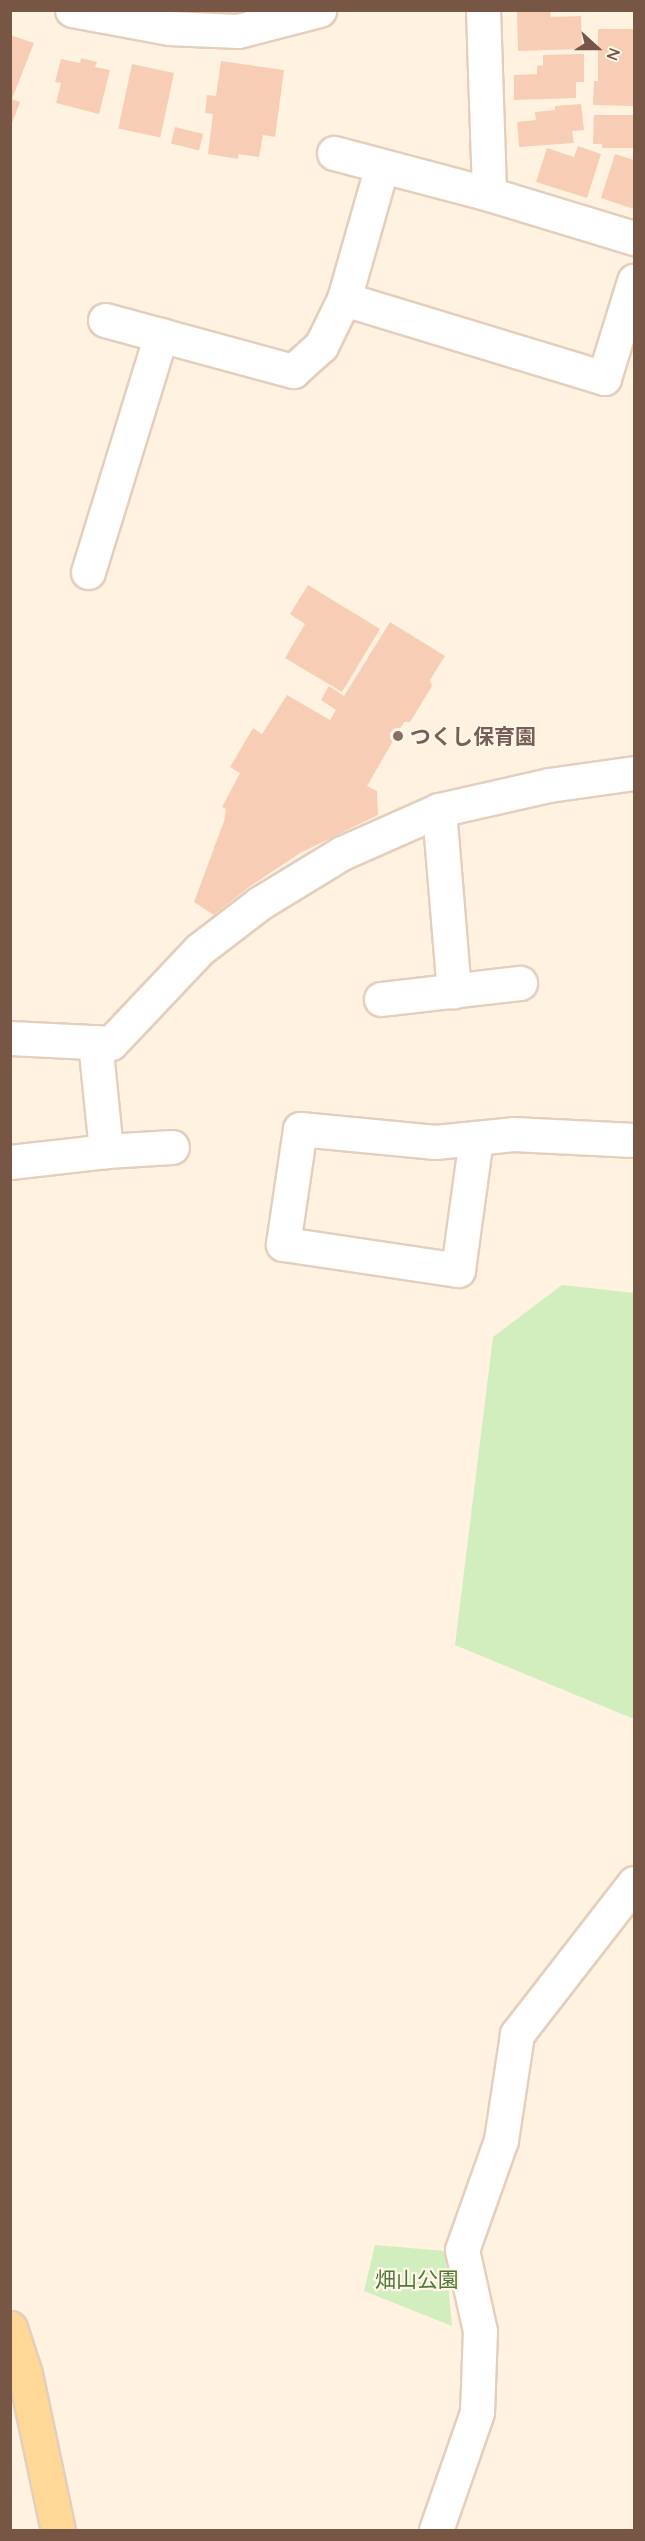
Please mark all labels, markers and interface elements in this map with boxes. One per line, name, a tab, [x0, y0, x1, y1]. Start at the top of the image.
north arrow	[567, 18, 627, 78]
text: N	[602, 45, 625, 64]
place label: つくし保育園	[410, 723, 536, 749]
marker: つくし保育園	[391, 729, 405, 743]
park label: 畑山公園	[375, 2266, 459, 2292]

